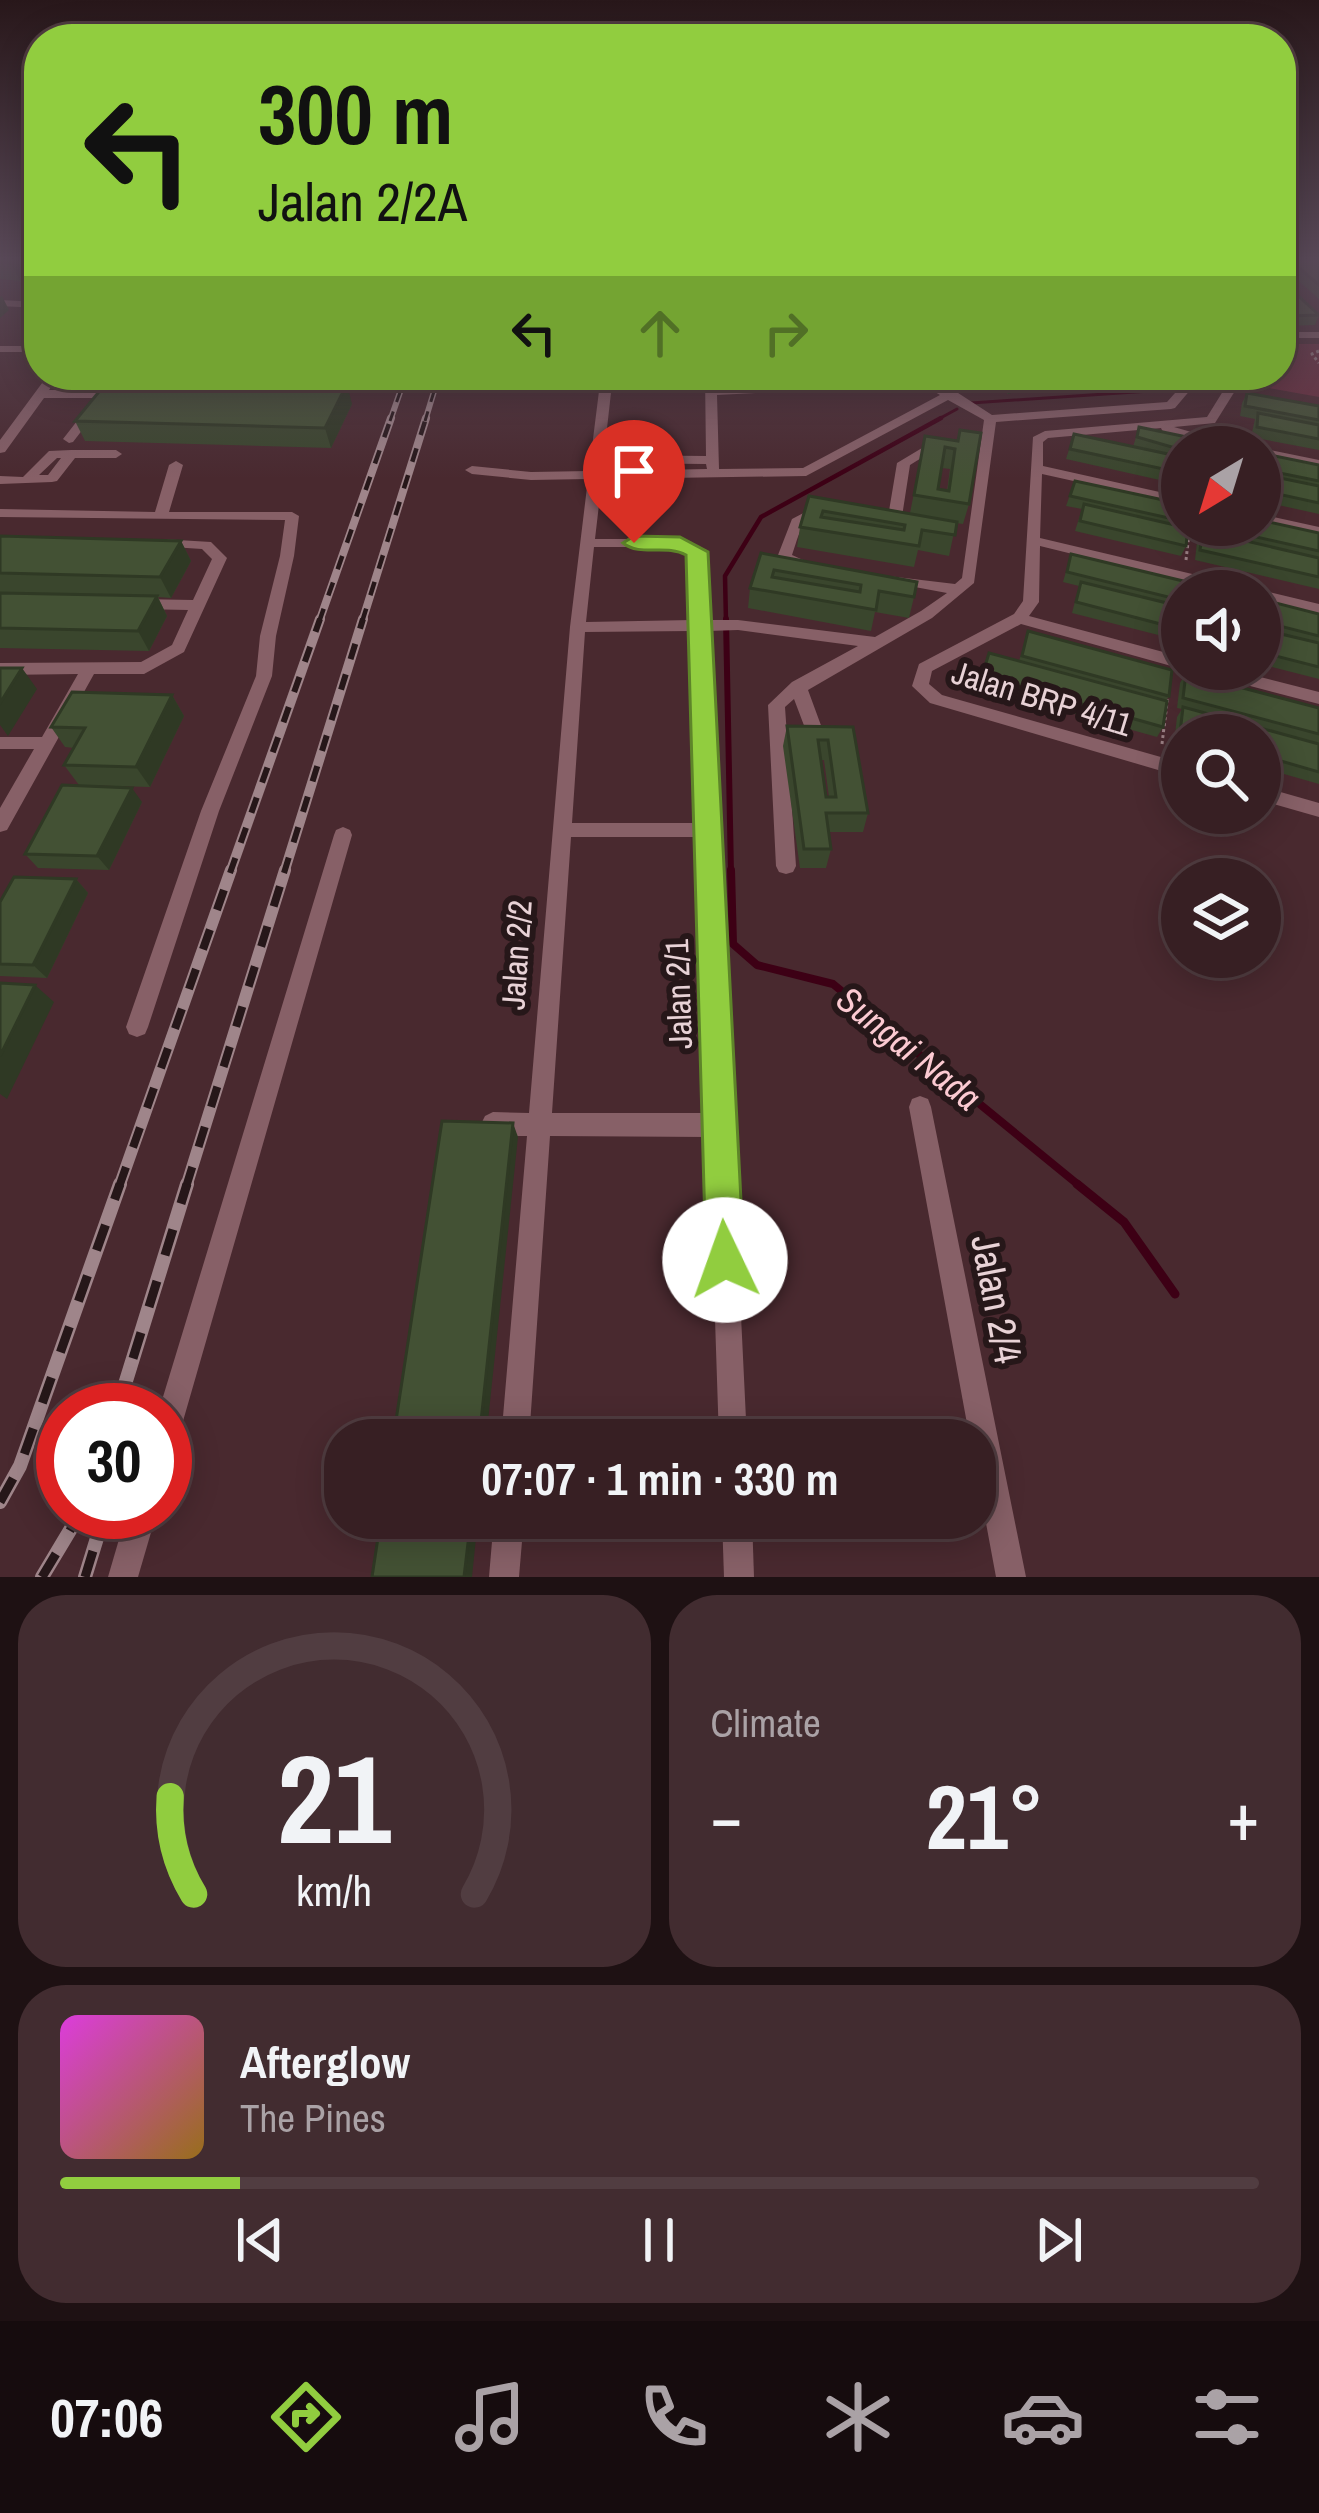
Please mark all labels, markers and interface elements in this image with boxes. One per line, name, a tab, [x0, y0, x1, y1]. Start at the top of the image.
text: 300 m	[258, 57, 453, 170]
icon: left	[60, 72, 216, 228]
text: Jalan 2/2A	[258, 165, 467, 238]
icon: left	[501, 300, 567, 366]
icon: ahead	[627, 300, 693, 366]
icon: right	[753, 300, 819, 366]
pin	[583, 420, 685, 543]
north arrow	[1161, 426, 1281, 546]
map controls	[1161, 426, 1281, 978]
icon: arrive	[601, 438, 667, 504]
button: sound	[1161, 570, 1281, 690]
street label: Jalan BRP 4/11	[947, 650, 1137, 746]
button: search	[1161, 714, 1281, 834]
button: layers	[1161, 858, 1281, 978]
street label: Jalan 2/2	[490, 899, 542, 1011]
street label: Jalan 2/1	[654, 938, 702, 1050]
water label: Sungai Nada	[827, 975, 991, 1121]
position arrow	[662, 1197, 788, 1323]
street label: Jalan 2/4	[959, 1230, 1035, 1368]
speed limit sign: 30	[36, 1383, 192, 1539]
text: 07:07 · 1 min · 330 m	[482, 1448, 838, 1509]
text: Climate	[711, 1697, 821, 1749]
text: 21	[277, 1714, 391, 1882]
text: 21°	[926, 1756, 1044, 1877]
text: −	[711, 1772, 742, 1861]
text: +	[1227, 1772, 1259, 1861]
text: km/h	[296, 1862, 372, 1919]
text: Afterglow	[240, 2031, 410, 2092]
text: The Pines	[240, 2092, 386, 2144]
icon: previous	[227, 2207, 293, 2273]
icon: pause	[626, 2207, 692, 2273]
icon: next	[1026, 2207, 1092, 2273]
icon: directions	[264, 2375, 348, 2459]
icon: music	[448, 2375, 532, 2459]
icon: phone	[632, 2375, 716, 2459]
icon: climate	[816, 2375, 900, 2459]
icon: car	[1001, 2375, 1085, 2459]
icon: filters	[1185, 2375, 1269, 2459]
text: 07:06	[50, 2381, 163, 2454]

